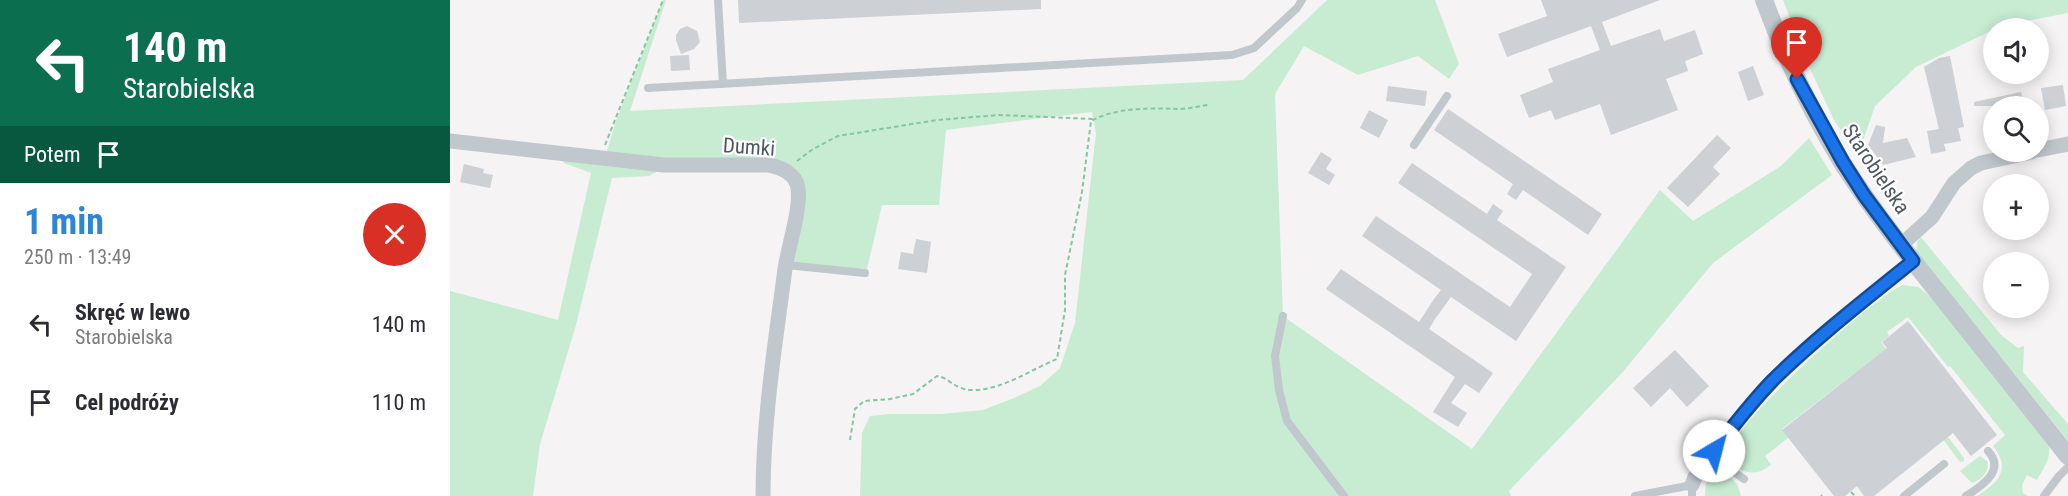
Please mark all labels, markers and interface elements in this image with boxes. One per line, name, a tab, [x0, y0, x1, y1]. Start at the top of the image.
pin	[1771, 17, 1822, 79]
map controls	[1983, 18, 2049, 318]
button: sound	[1983, 18, 2049, 84]
text: 140 m	[123, 23, 228, 72]
icon: left	[24, 24, 102, 102]
icon: arrive	[1780, 26, 1813, 59]
text: Starobielska	[123, 73, 255, 105]
button: search	[1983, 96, 2049, 162]
street label: Starobielska	[1837, 120, 1915, 218]
street label: Dumki	[722, 133, 776, 161]
icon: arrive	[92, 138, 125, 171]
text: Potem	[24, 142, 80, 167]
button: +	[1983, 174, 2049, 240]
text: 1 min	[24, 201, 104, 243]
button: close	[363, 203, 426, 266]
text: 250 m · 13:49	[24, 245, 131, 269]
button: −	[1983, 252, 2049, 318]
text: Skręć w lewo	[75, 300, 190, 325]
icon: left	[24, 308, 57, 341]
text: 140 m	[372, 312, 426, 337]
text: Starobielska	[75, 325, 173, 349]
icon: arrive	[24, 386, 57, 419]
text: Cel podróży	[75, 390, 179, 415]
text: 110 m	[372, 390, 426, 415]
position arrow	[1682, 419, 1746, 483]

